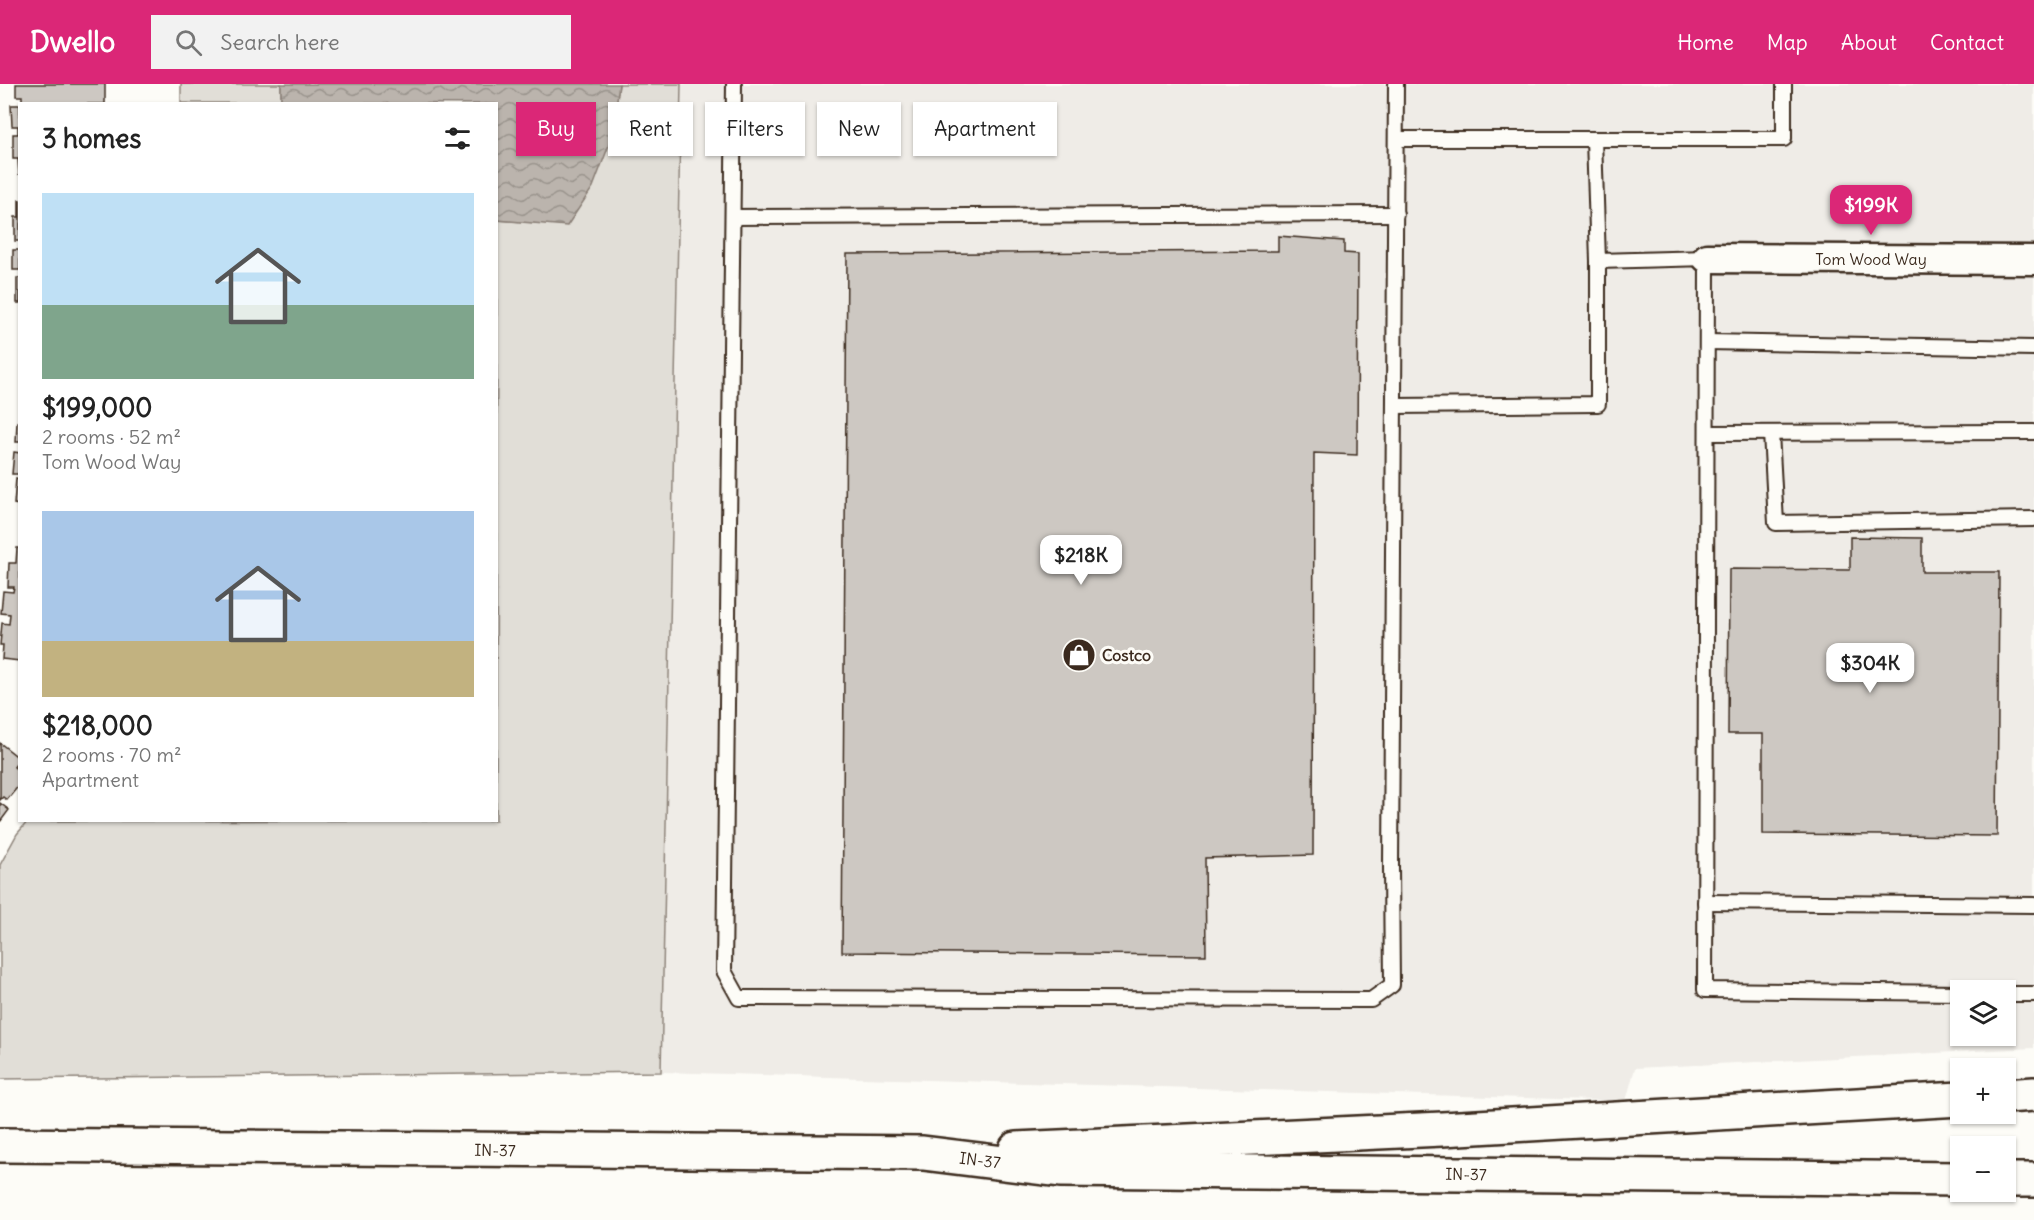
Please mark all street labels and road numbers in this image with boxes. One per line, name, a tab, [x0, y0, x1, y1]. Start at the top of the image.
street label: Tom Wood Way	[1815, 249, 1927, 269]
street label: IN-37	[474, 1140, 516, 1160]
street label: IN-37	[958, 1148, 1002, 1172]
street label: IN-37	[1445, 1164, 1487, 1184]

